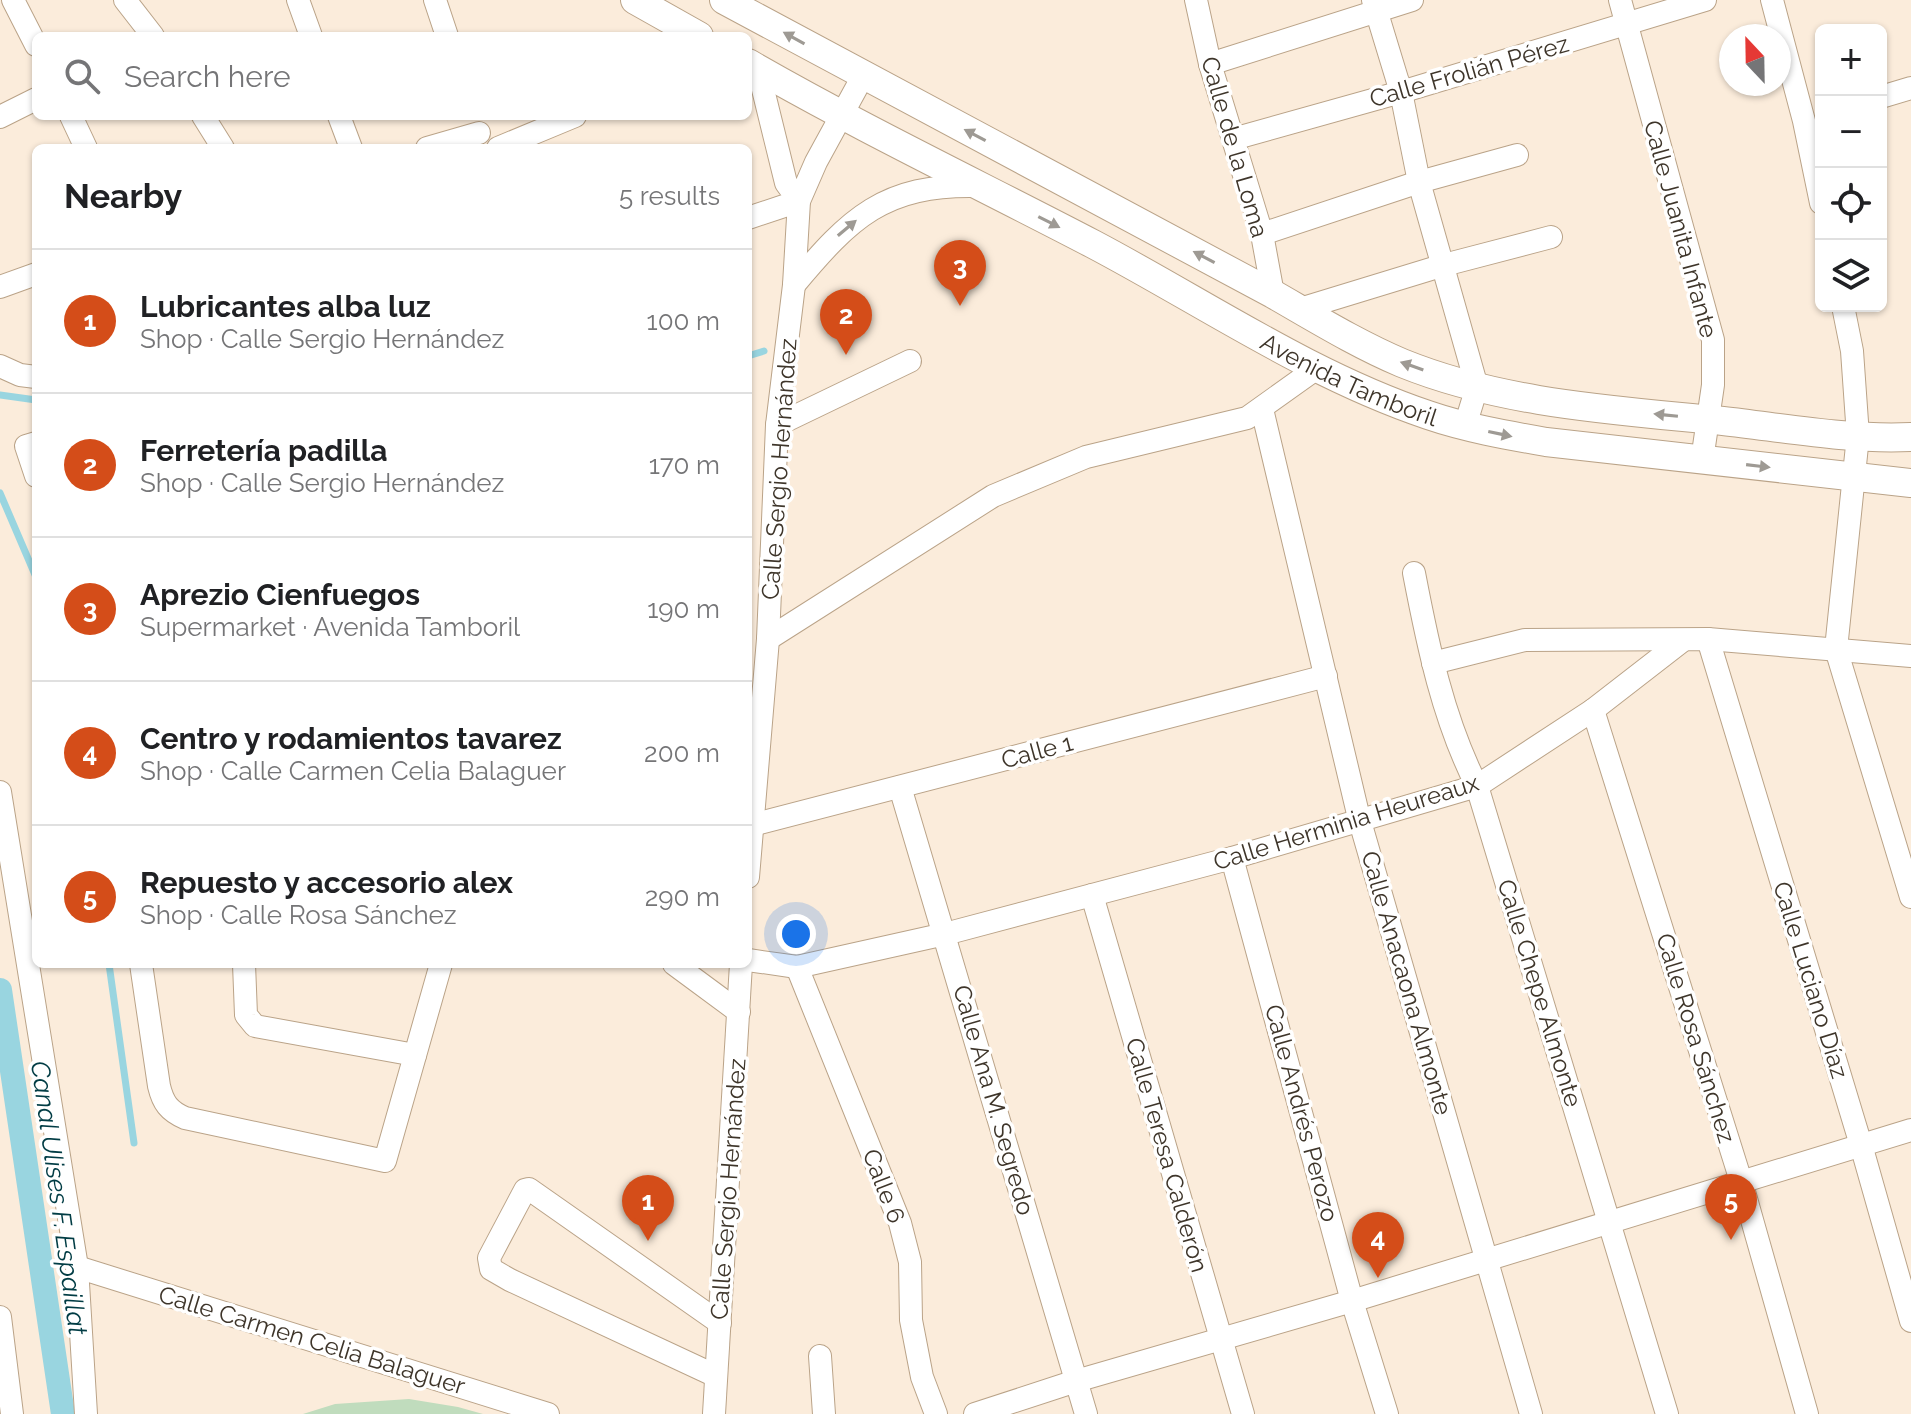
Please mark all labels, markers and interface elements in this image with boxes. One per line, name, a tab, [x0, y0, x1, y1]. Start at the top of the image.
north arrow	[1719, 24, 1791, 96]
map controls	[1815, 24, 1887, 312]
button: +	[1815, 24, 1887, 96]
street label: Calle Frolián Pérez	[1366, 29, 1572, 113]
search box	[32, 32, 752, 120]
one-way arrow	[783, 32, 805, 46]
street label: Calle de la Loma	[1195, 53, 1275, 241]
icon: search	[60, 54, 104, 98]
text: Search here	[124, 59, 291, 94]
button: −	[1815, 96, 1887, 168]
street label: Calle Juanita Infante	[1638, 117, 1724, 341]
one-way arrow	[963, 128, 986, 141]
button: locate	[1815, 168, 1887, 240]
text: Nearby	[64, 176, 182, 216]
text: 5 results	[619, 181, 720, 211]
one-way arrow	[1037, 215, 1060, 228]
one-way arrow	[836, 220, 856, 237]
pin: 3	[934, 240, 986, 306]
button: layers	[1815, 240, 1887, 312]
one-way arrow	[1193, 250, 1216, 263]
text: Lubricantes alba luz	[140, 289, 431, 324]
pin: 2	[820, 289, 872, 355]
text: 1	[84, 306, 96, 336]
text: 100 m	[647, 306, 720, 336]
text: Shop · Calle Sergio Hernández	[140, 324, 504, 354]
street label: Avenida Tamboril	[1256, 327, 1442, 432]
street label: Calle Sergio Hernández	[755, 337, 803, 601]
one-way arrow	[1400, 359, 1424, 372]
one-way arrow	[1653, 408, 1678, 421]
one-way arrow	[1488, 428, 1513, 441]
text: Ferretería padilla	[140, 433, 388, 468]
text: 2	[83, 450, 97, 480]
text: 170 m	[649, 450, 720, 480]
one-way arrow	[1746, 460, 1771, 473]
text: Shop · Calle Sergio Hernández	[140, 468, 504, 498]
text: Aprezio Cienfuegos	[140, 577, 420, 612]
text: 3	[83, 594, 97, 624]
text: 190 m	[647, 594, 720, 624]
text: Supermarket · Avenida Tamboril	[140, 612, 520, 642]
text: Centro y rodamientos tavarez	[140, 721, 562, 756]
street label: Calle 1	[998, 728, 1076, 774]
text: 4	[83, 738, 97, 768]
text: 200 m	[644, 738, 720, 768]
text: Shop · Calle Carmen Celia Balaguer	[140, 756, 566, 786]
street label: Calle Herminia Heureaux	[1210, 768, 1482, 876]
street label: Calle Anacaona Almonte	[1355, 848, 1459, 1118]
text: Repuesto y accesorio alex	[140, 865, 513, 900]
street label: Calle Chepe Almonte	[1492, 876, 1588, 1110]
street label: Calle Luciano Díaz	[1767, 878, 1855, 1082]
text: 5	[83, 882, 97, 912]
text: 290 m	[645, 882, 720, 912]
text: Shop · Calle Rosa Sánchez	[140, 900, 456, 930]
your location	[776, 914, 816, 954]
street label: Calle Rosa Sánchez	[1650, 930, 1742, 1146]
street label: Calle Ana M. Segredo	[947, 982, 1041, 1218]
street label: Calle Andrés Perozo	[1259, 1001, 1345, 1225]
street label: Calle Teresa Calderón	[1120, 1034, 1214, 1276]
street label: Calle Sergio Hernández	[704, 1057, 752, 1321]
water label: Canal Ulises F. Espaillat	[25, 1059, 93, 1338]
street label: Calle 6	[857, 1145, 911, 1227]
pin: 5	[1705, 1174, 1757, 1240]
pin: 1	[622, 1175, 674, 1241]
pin: 4	[1352, 1212, 1404, 1278]
street label: Calle Carmen Celia Balaguer	[155, 1280, 469, 1401]

